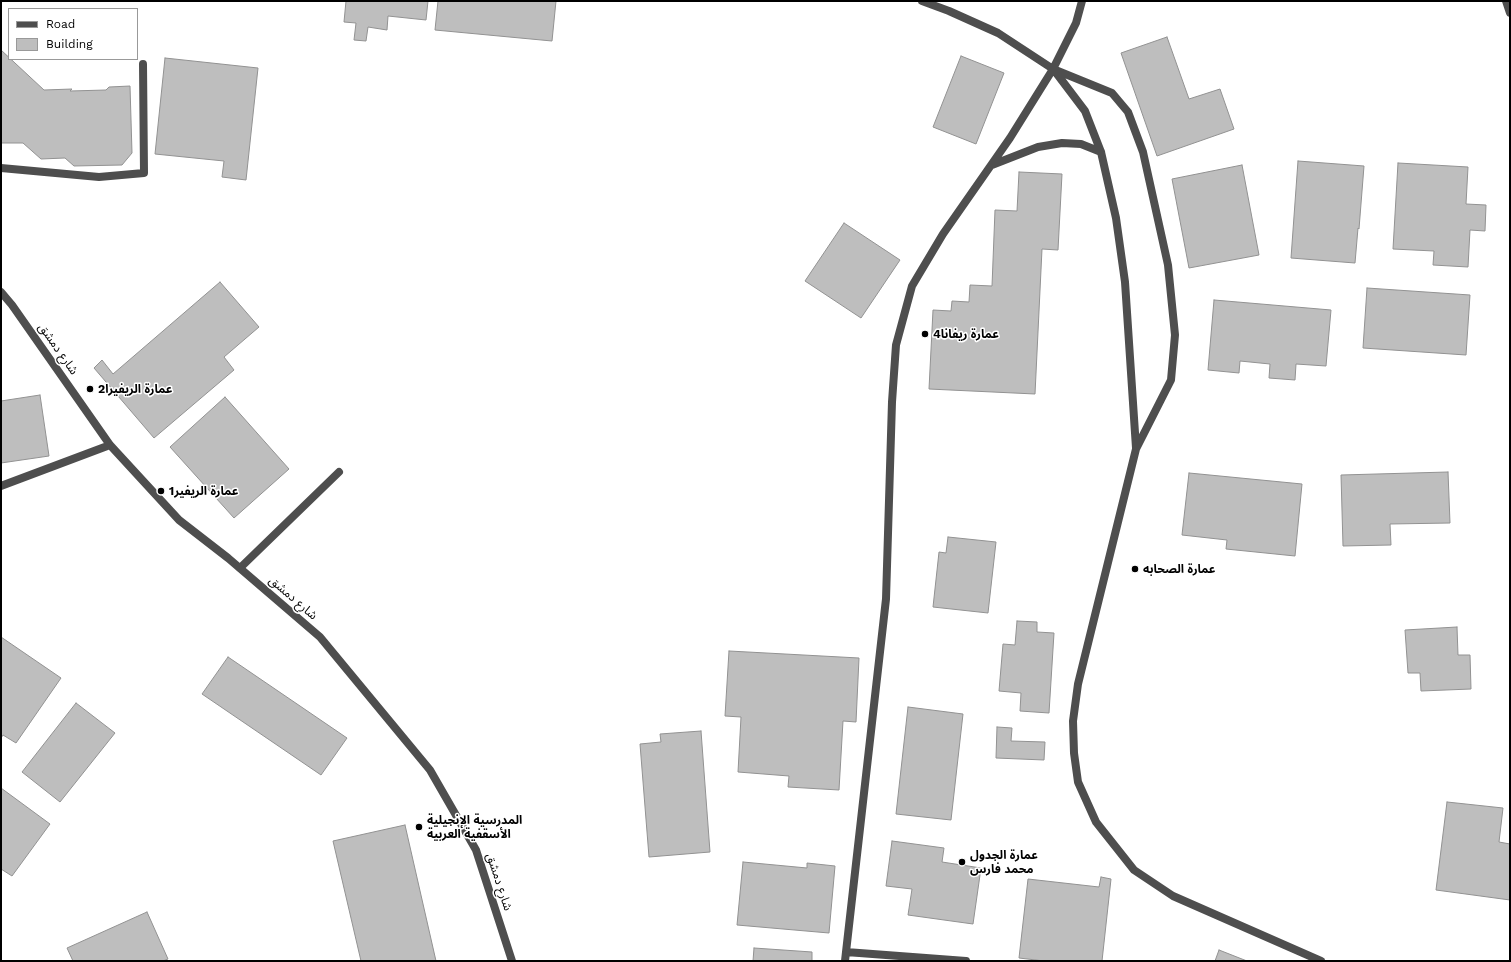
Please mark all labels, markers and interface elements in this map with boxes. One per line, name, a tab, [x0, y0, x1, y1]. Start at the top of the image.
legend	[8, 8, 138, 60]
text: Road	[46, 17, 75, 31]
text: Building	[46, 37, 93, 51]
street label: شارع دمشق	[35, 321, 81, 377]
place label: عمارة ريفانا4	[933, 327, 999, 341]
marker: عمارة ريفانا4	[920, 329, 930, 339]
place label: عمارة الريفيرا2	[98, 382, 172, 396]
marker: عمارة الريفيرا2	[85, 384, 95, 394]
place label: عمارة الريفير1	[169, 484, 239, 498]
marker: عمارة الريفير1	[156, 486, 166, 496]
place label: عمارة الصحابه	[1143, 562, 1216, 576]
marker: عمارة الصحابه	[1130, 564, 1140, 574]
street label: شارع دمشق	[266, 573, 320, 623]
place label: المدرسية الإنجيلية الأسقفية العربية	[427, 813, 522, 841]
marker: المدرسية الإنجيلية الأسقفية العربية	[414, 822, 424, 832]
place label: عمارة الجدول محمد فارس	[970, 848, 1038, 876]
street label: شارع دمشق	[483, 852, 515, 912]
marker: عمارة الجدول محمد فارس	[957, 857, 967, 867]

